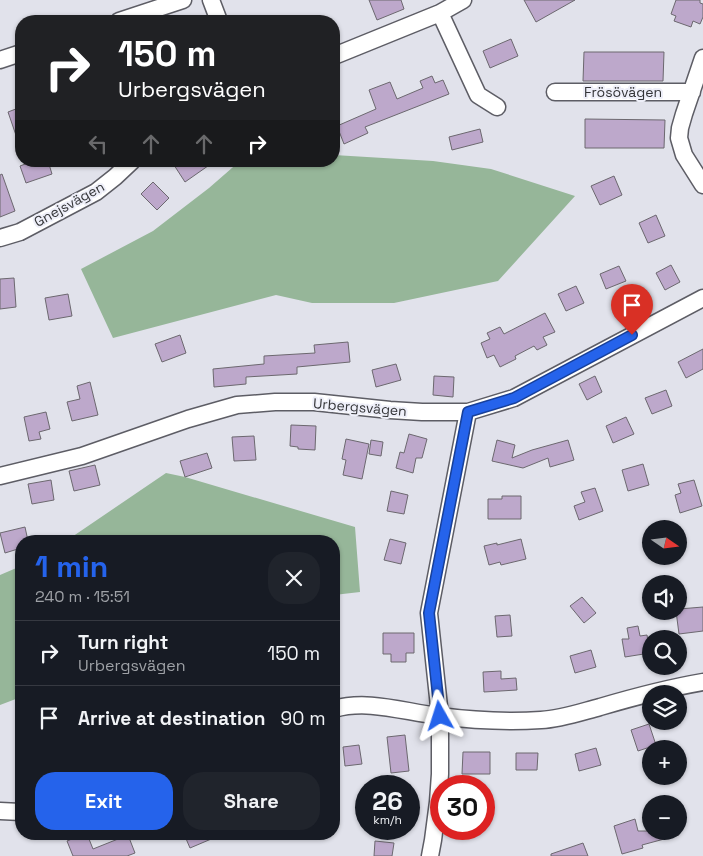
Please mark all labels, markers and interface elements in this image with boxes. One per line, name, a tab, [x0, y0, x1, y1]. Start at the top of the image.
text: 150 m	[118, 32, 216, 76]
icon: right	[35, 35, 100, 100]
text: Urbergsvägen	[118, 75, 266, 103]
street label: Frösövägen	[584, 83, 662, 101]
icon: left	[84, 130, 112, 158]
icon: ahead	[137, 130, 165, 158]
icon: ahead	[190, 130, 218, 158]
icon: right	[243, 130, 271, 158]
street label: Gnejsvägen	[31, 177, 107, 231]
pin	[611, 284, 653, 335]
icon: arrive	[618, 291, 646, 319]
street label: Urbergsvägen	[312, 394, 408, 420]
north arrow	[642, 520, 688, 565]
map controls	[642, 520, 687, 840]
text: 1 min	[35, 547, 108, 586]
button: close	[268, 552, 320, 604]
button: sound	[642, 575, 687, 620]
text: 240 m · 15:51	[35, 586, 130, 607]
text: Turn right	[78, 630, 168, 655]
button: search	[642, 630, 687, 675]
icon: right	[35, 639, 63, 667]
text: 150 m	[267, 641, 320, 666]
text: Urbergsvägen	[78, 655, 186, 676]
button: layers	[642, 685, 687, 730]
position arrow	[413, 689, 465, 741]
icon: arrive	[35, 704, 63, 732]
text: Arrive at destination	[78, 706, 266, 731]
text: 90 m	[281, 706, 326, 731]
button: +	[642, 740, 687, 785]
button: Exit	[35, 772, 173, 830]
button: Share	[183, 772, 320, 830]
speed limit sign: 30	[430, 775, 495, 840]
text: 26	[372, 785, 403, 817]
button: −	[642, 795, 687, 840]
text: km/h	[373, 812, 402, 828]

